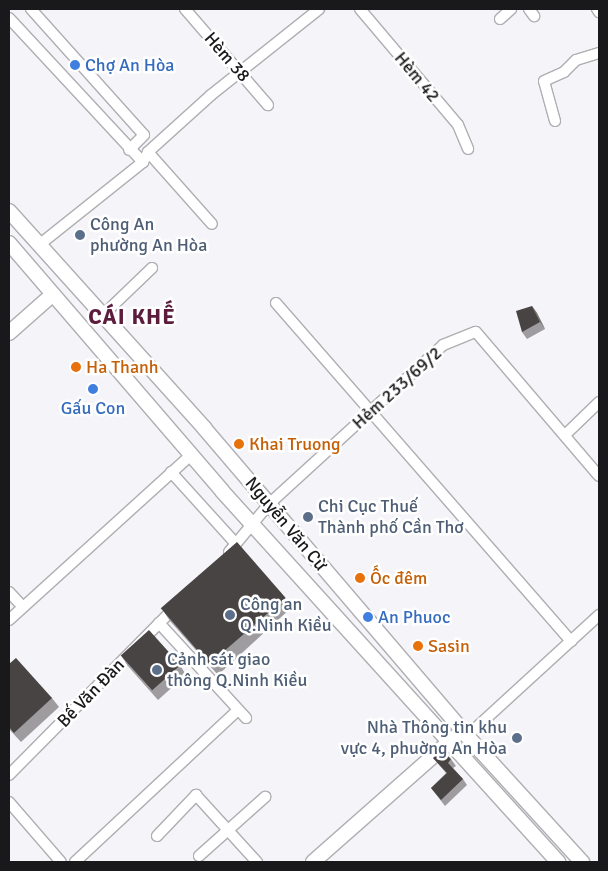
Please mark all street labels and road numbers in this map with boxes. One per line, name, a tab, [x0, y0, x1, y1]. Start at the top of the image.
street label: Hèm 38	[200, 28, 254, 86]
street label: Hèm 42	[390, 47, 444, 107]
street label: Hẻm 233/69/2	[348, 342, 446, 434]
street label: Nguyễn Văn Cừ	[240, 473, 332, 575]
street label: Bế Văn Đàn	[53, 654, 129, 732]

